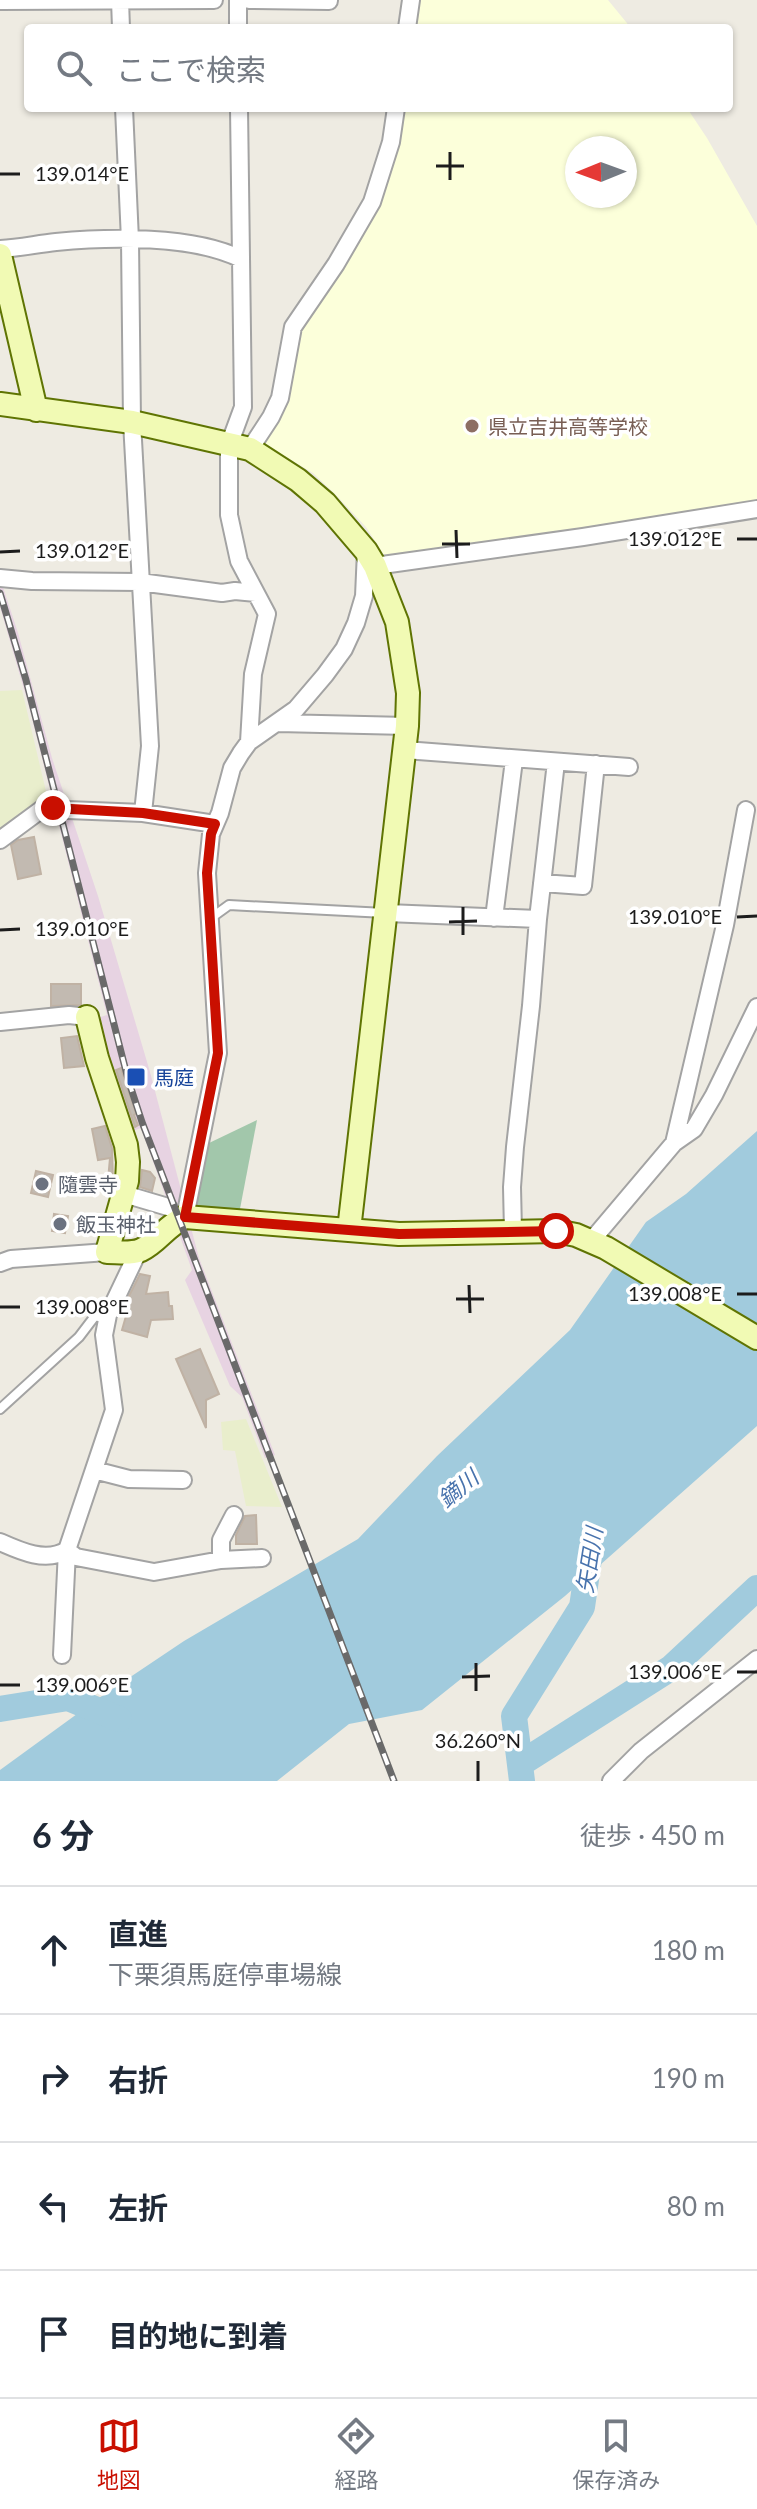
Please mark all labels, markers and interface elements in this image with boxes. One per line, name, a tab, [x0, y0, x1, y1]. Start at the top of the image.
search box	[24, 24, 733, 112]
icon: search	[52, 46, 96, 90]
text: ここで検索	[116, 51, 266, 87]
north arrow	[565, 136, 637, 208]
text: 139.014°E	[35, 161, 129, 185]
place label: 県立吉井高等学校	[488, 414, 648, 438]
marker: 県立吉井高等学校	[463, 417, 481, 435]
text: 139.012°E	[628, 526, 722, 550]
text: 139.012°E	[35, 538, 129, 562]
route end	[35, 790, 71, 826]
text: 139.010°E	[628, 904, 722, 928]
text: 139.010°E	[35, 916, 129, 940]
place label: 馬庭	[154, 1065, 194, 1089]
marker: 馬庭	[125, 1066, 147, 1088]
place label: 隨雲寺	[58, 1172, 118, 1196]
marker: 隨雲寺	[33, 1175, 51, 1193]
place label: 飯玉神社	[76, 1212, 156, 1236]
route start	[538, 1213, 574, 1249]
marker: 飯玉神社	[51, 1215, 69, 1233]
text: 139.008°E	[628, 1281, 722, 1305]
text: 139.008°E	[35, 1294, 129, 1318]
water label: 鏑川	[432, 1462, 485, 1512]
water label: 矢田川	[571, 1523, 608, 1595]
text: 139.006°E	[628, 1659, 722, 1683]
text: 139.006°E	[35, 1672, 129, 1696]
text: 36.260°N	[435, 1728, 521, 1752]
text: 6 分	[32, 1814, 94, 1855]
text: 徒歩 · 450 m	[580, 1819, 725, 1851]
text: 直進	[108, 1915, 168, 1951]
icon: ahead	[32, 1928, 76, 1972]
text: 180 m	[652, 1934, 725, 1966]
text: 下栗須馬庭停車場線	[108, 1958, 342, 1990]
icon: right	[32, 2056, 76, 2100]
text: 右折	[108, 2061, 168, 2097]
text: 190 m	[652, 2062, 725, 2094]
icon: left	[32, 2184, 76, 2228]
text: 左折	[108, 2189, 168, 2225]
text: 80 m	[667, 2190, 725, 2222]
icon: arrive	[32, 2312, 76, 2356]
text: 目的地に到着	[108, 2317, 288, 2353]
tab: 地図	[97, 2414, 141, 2494]
tab: 経路	[334, 2414, 378, 2494]
tab: 保存済み	[572, 2414, 660, 2494]

